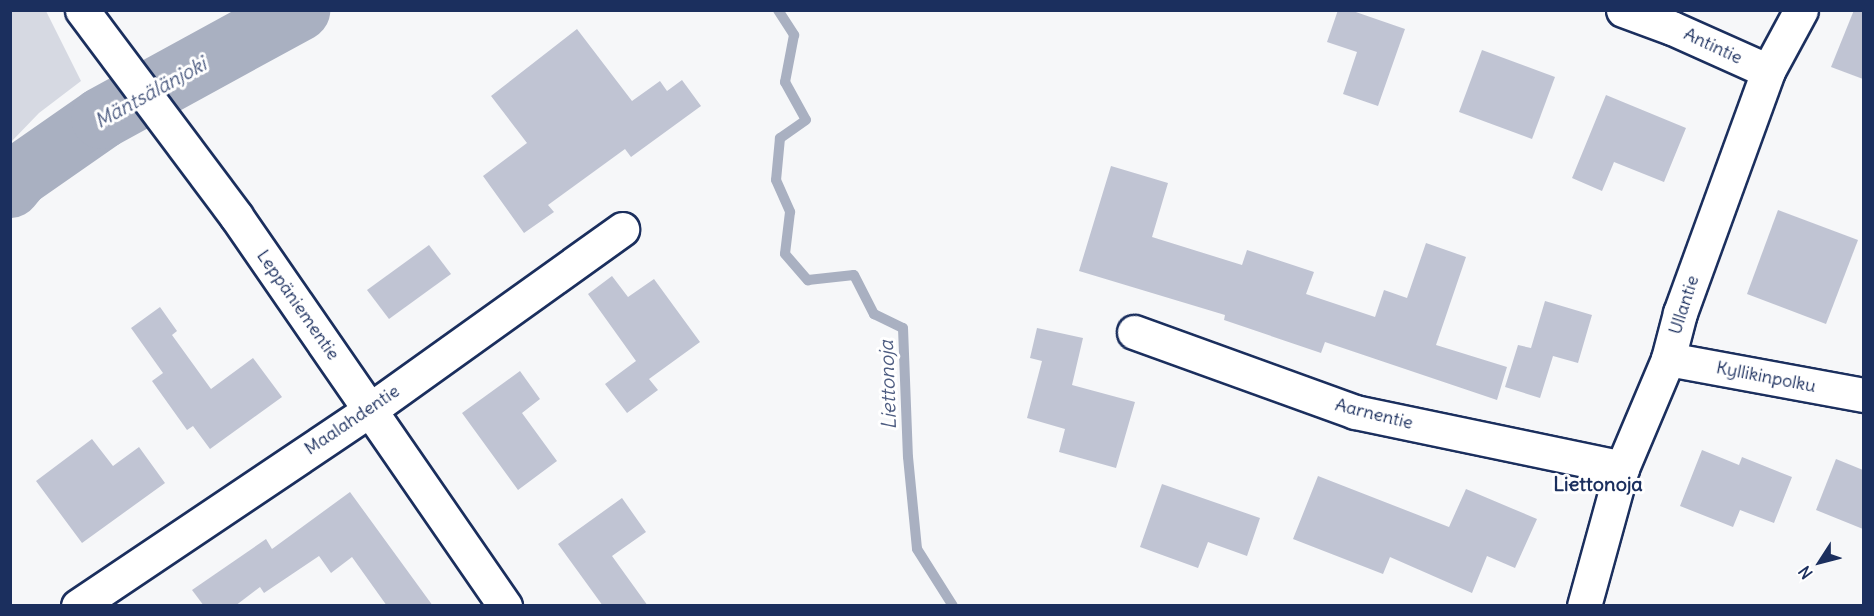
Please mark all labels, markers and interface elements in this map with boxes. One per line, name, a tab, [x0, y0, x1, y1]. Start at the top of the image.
street label: Antintie	[1680, 23, 1746, 69]
water label: Mäntsälänjoki	[90, 51, 210, 133]
street label: Leppäniementie	[252, 246, 344, 364]
street label: Ullantie	[1664, 273, 1704, 337]
water label: Liettonoja	[873, 340, 901, 430]
street label: Kyllikinpolku	[1714, 357, 1818, 397]
street label: Maalahdentie	[300, 380, 404, 460]
street label: Aarnentie	[1333, 394, 1415, 434]
district label: Liettonoja	[1553, 471, 1643, 495]
north arrow	[1790, 532, 1850, 592]
text: N	[1794, 562, 1817, 583]

